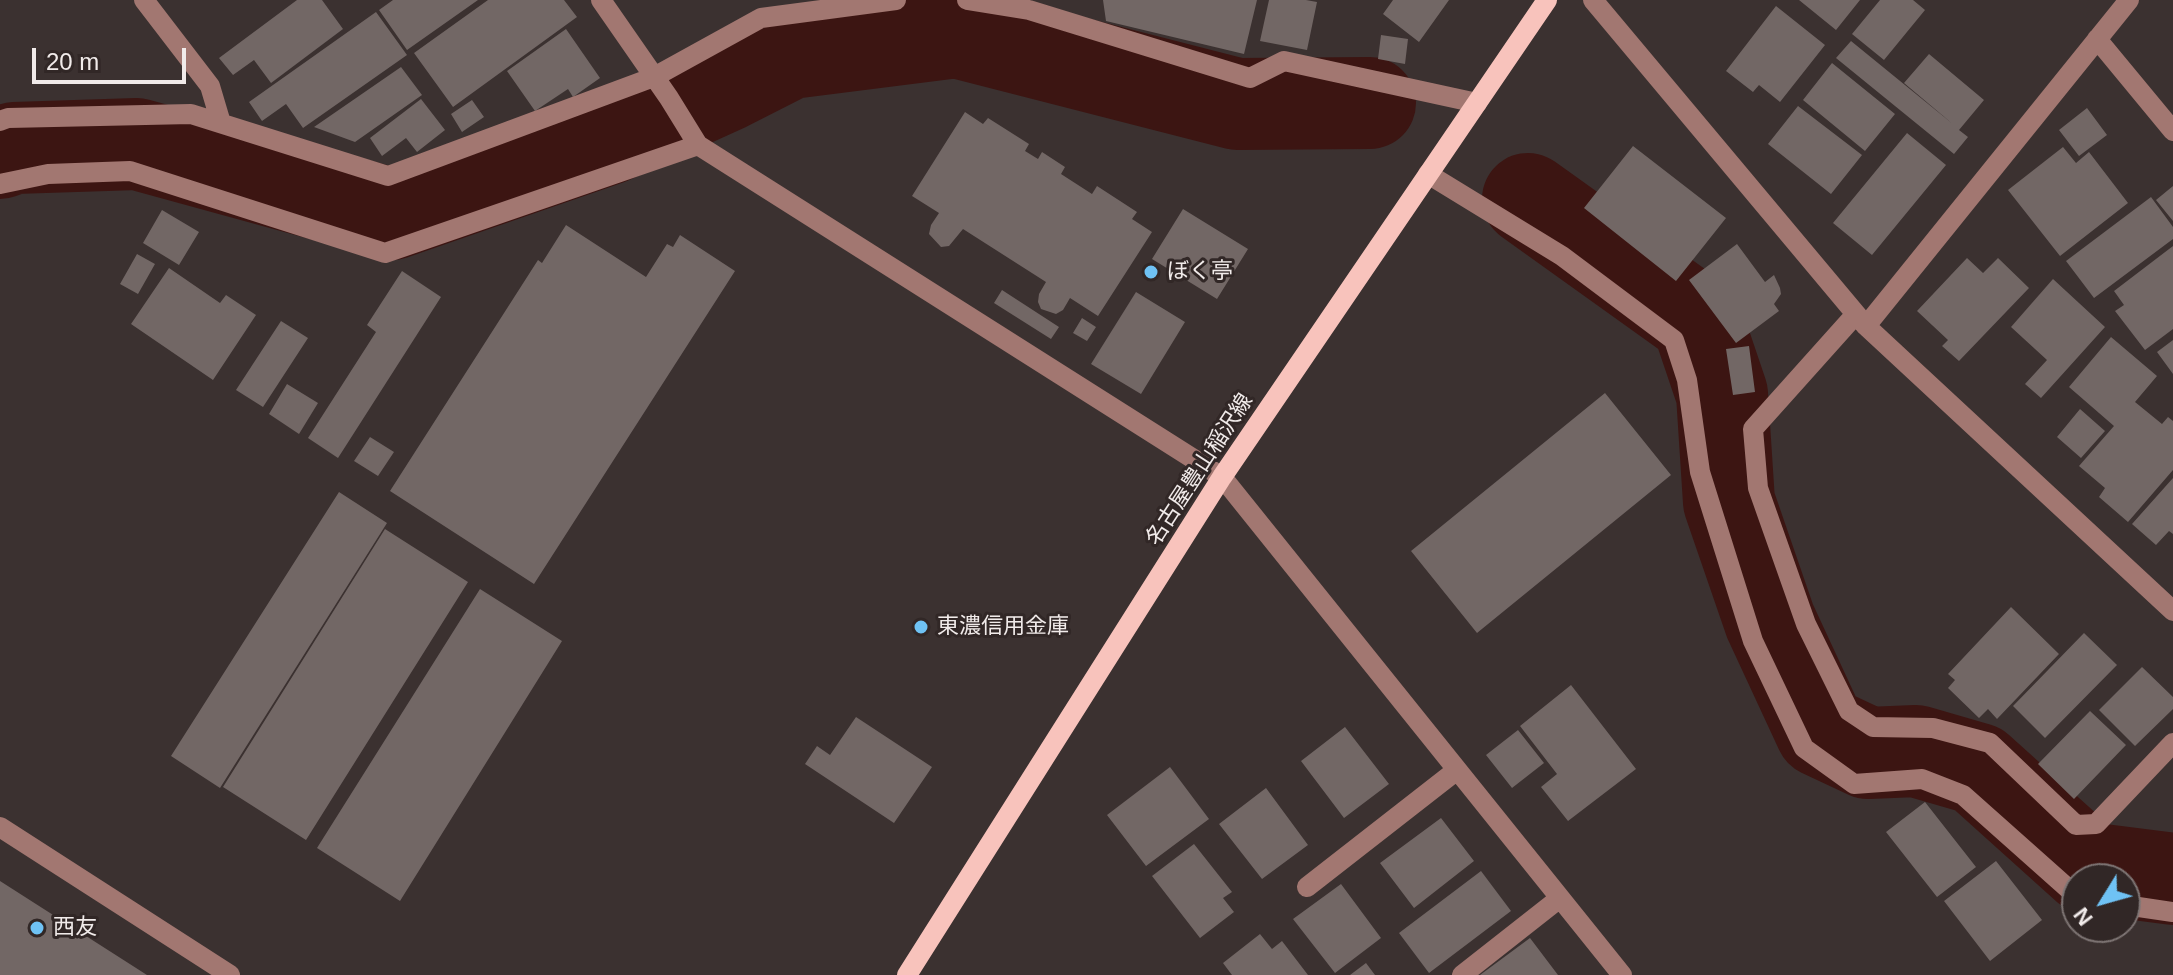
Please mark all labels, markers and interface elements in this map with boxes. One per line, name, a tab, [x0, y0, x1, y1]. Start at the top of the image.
scale bar	[36, 32, 190, 82]
text: 20 m	[46, 48, 99, 75]
place label: ぼく亭	[1167, 259, 1233, 285]
marker: ぼく亭	[1142, 263, 1160, 281]
street label: 名古屋豊山稲沢線	[1141, 389, 1259, 551]
place label: 東濃信用金庫	[937, 614, 1069, 640]
marker: 東濃信用金庫	[912, 618, 930, 636]
north arrow	[2061, 863, 2141, 943]
text: N	[2068, 903, 2098, 930]
place label: 西友	[53, 915, 97, 941]
marker: 西友	[28, 919, 46, 937]

